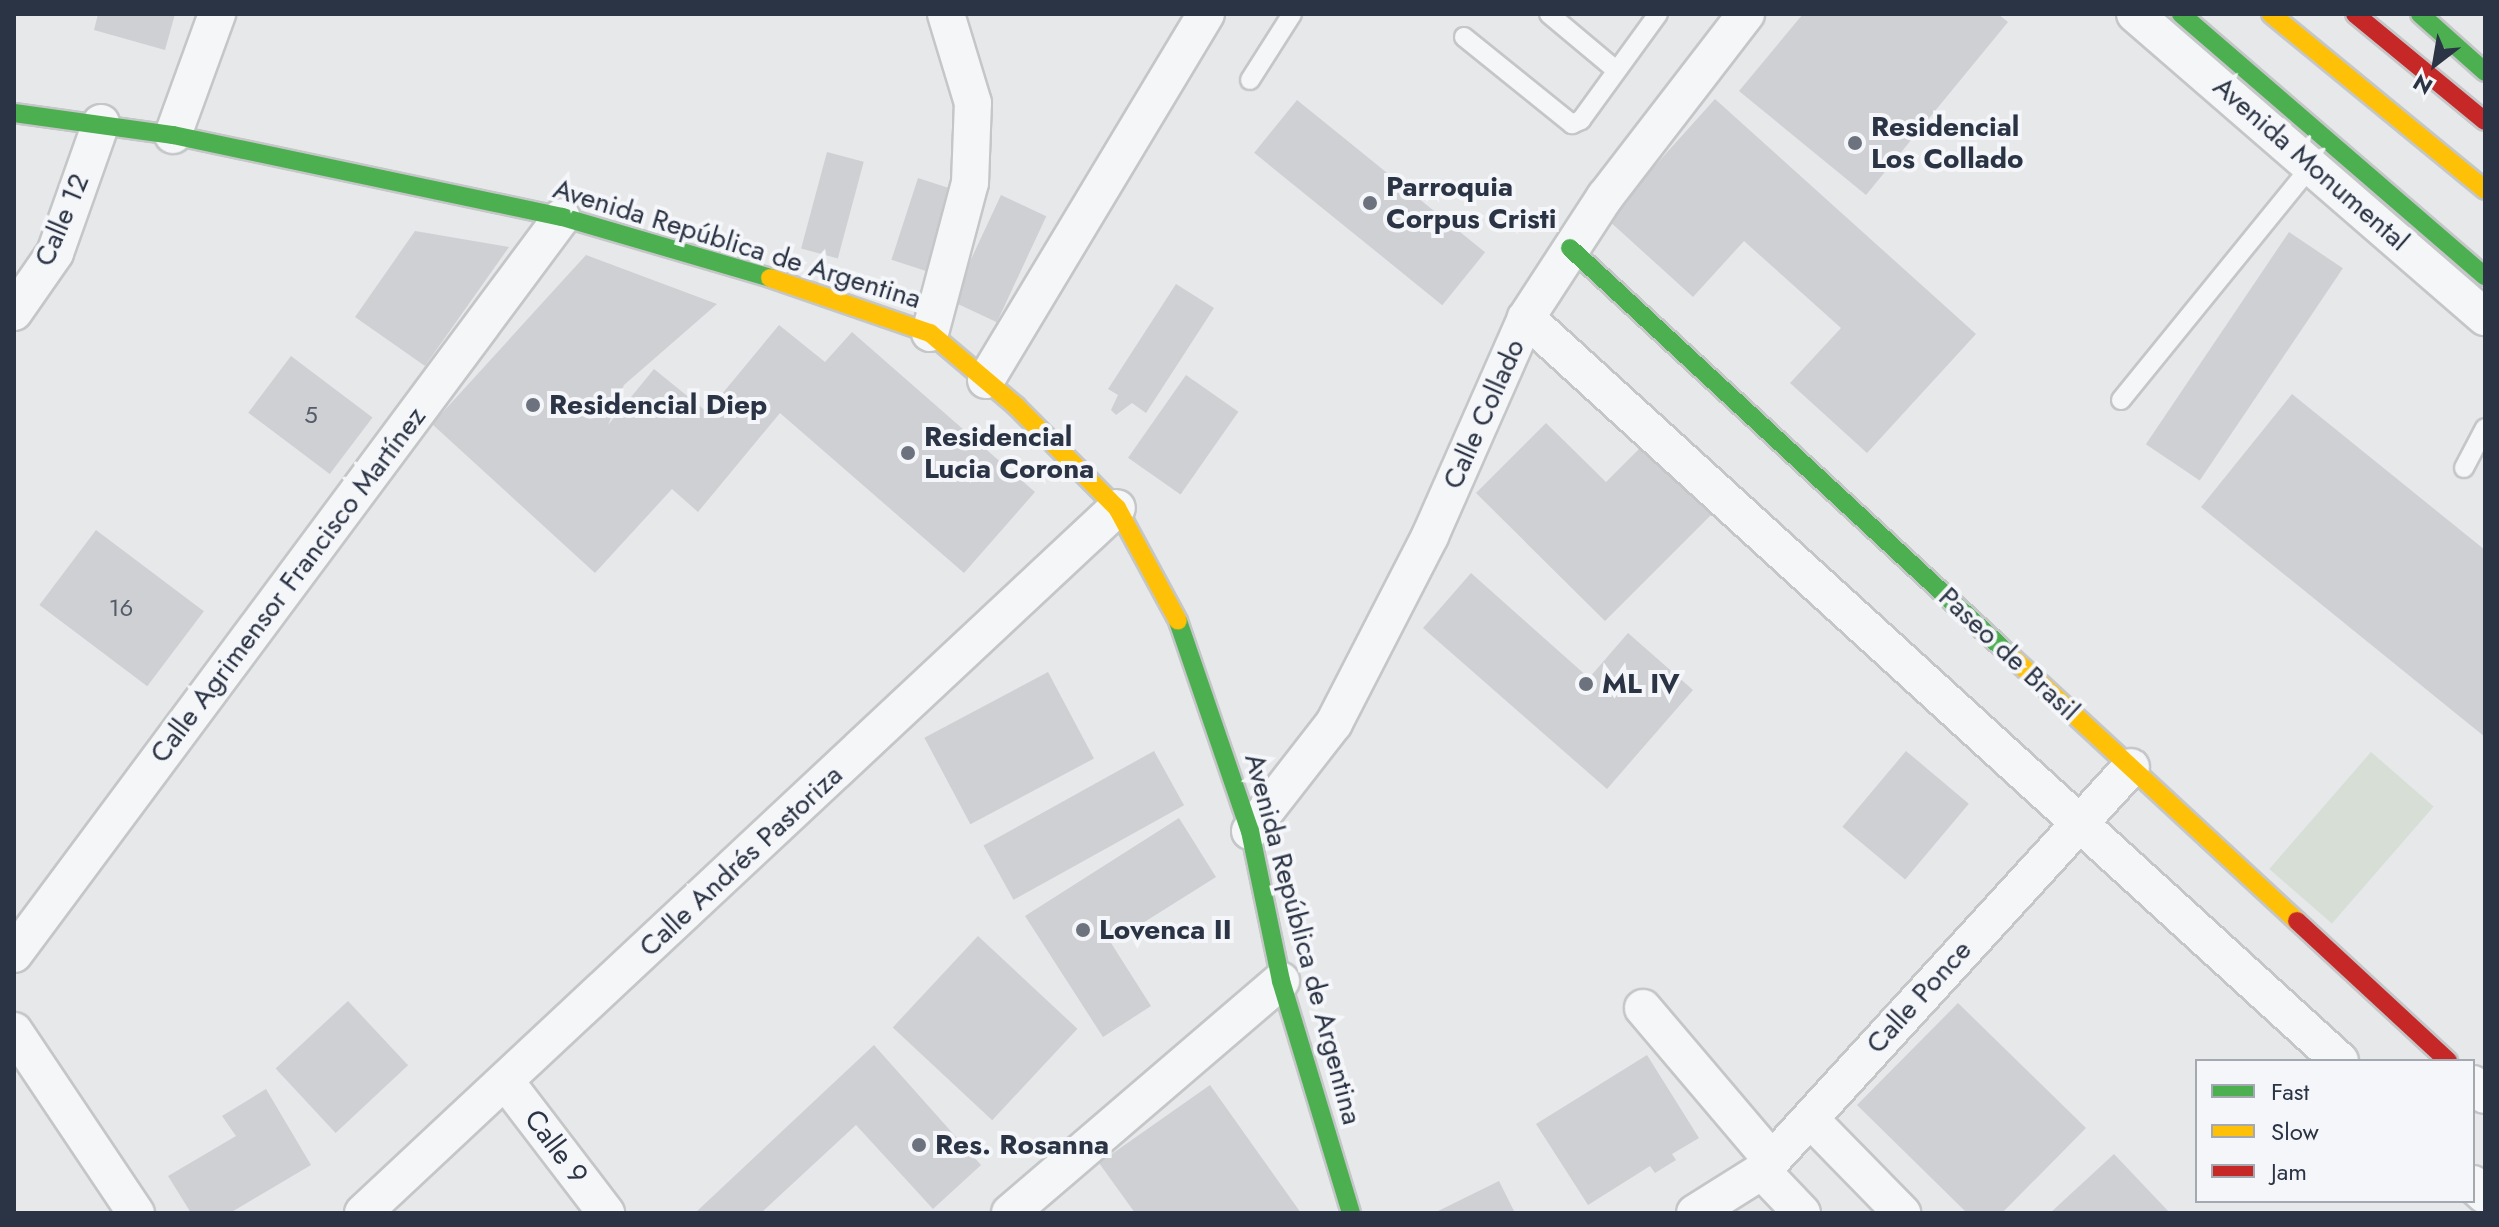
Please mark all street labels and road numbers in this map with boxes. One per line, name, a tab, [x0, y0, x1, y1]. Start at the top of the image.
street label: Avenida Monumental	[2206, 70, 2416, 258]
street label: Calle 12	[28, 169, 96, 271]
street label: Avenida República de Argentina	[549, 172, 925, 316]
street label: Calle Collado	[1436, 334, 1532, 494]
street label: Calle Agrimensor Francisco Martínez	[143, 400, 433, 770]
street label: Paseo de Brasil	[1932, 580, 2086, 728]
street label: Avenida República de Argentina	[1237, 750, 1369, 1128]
street label: Calle Andrés Pastoriza	[633, 758, 849, 964]
street label: Calle Ponce	[1859, 933, 1979, 1061]
street label: Calle 9	[517, 1103, 595, 1191]

